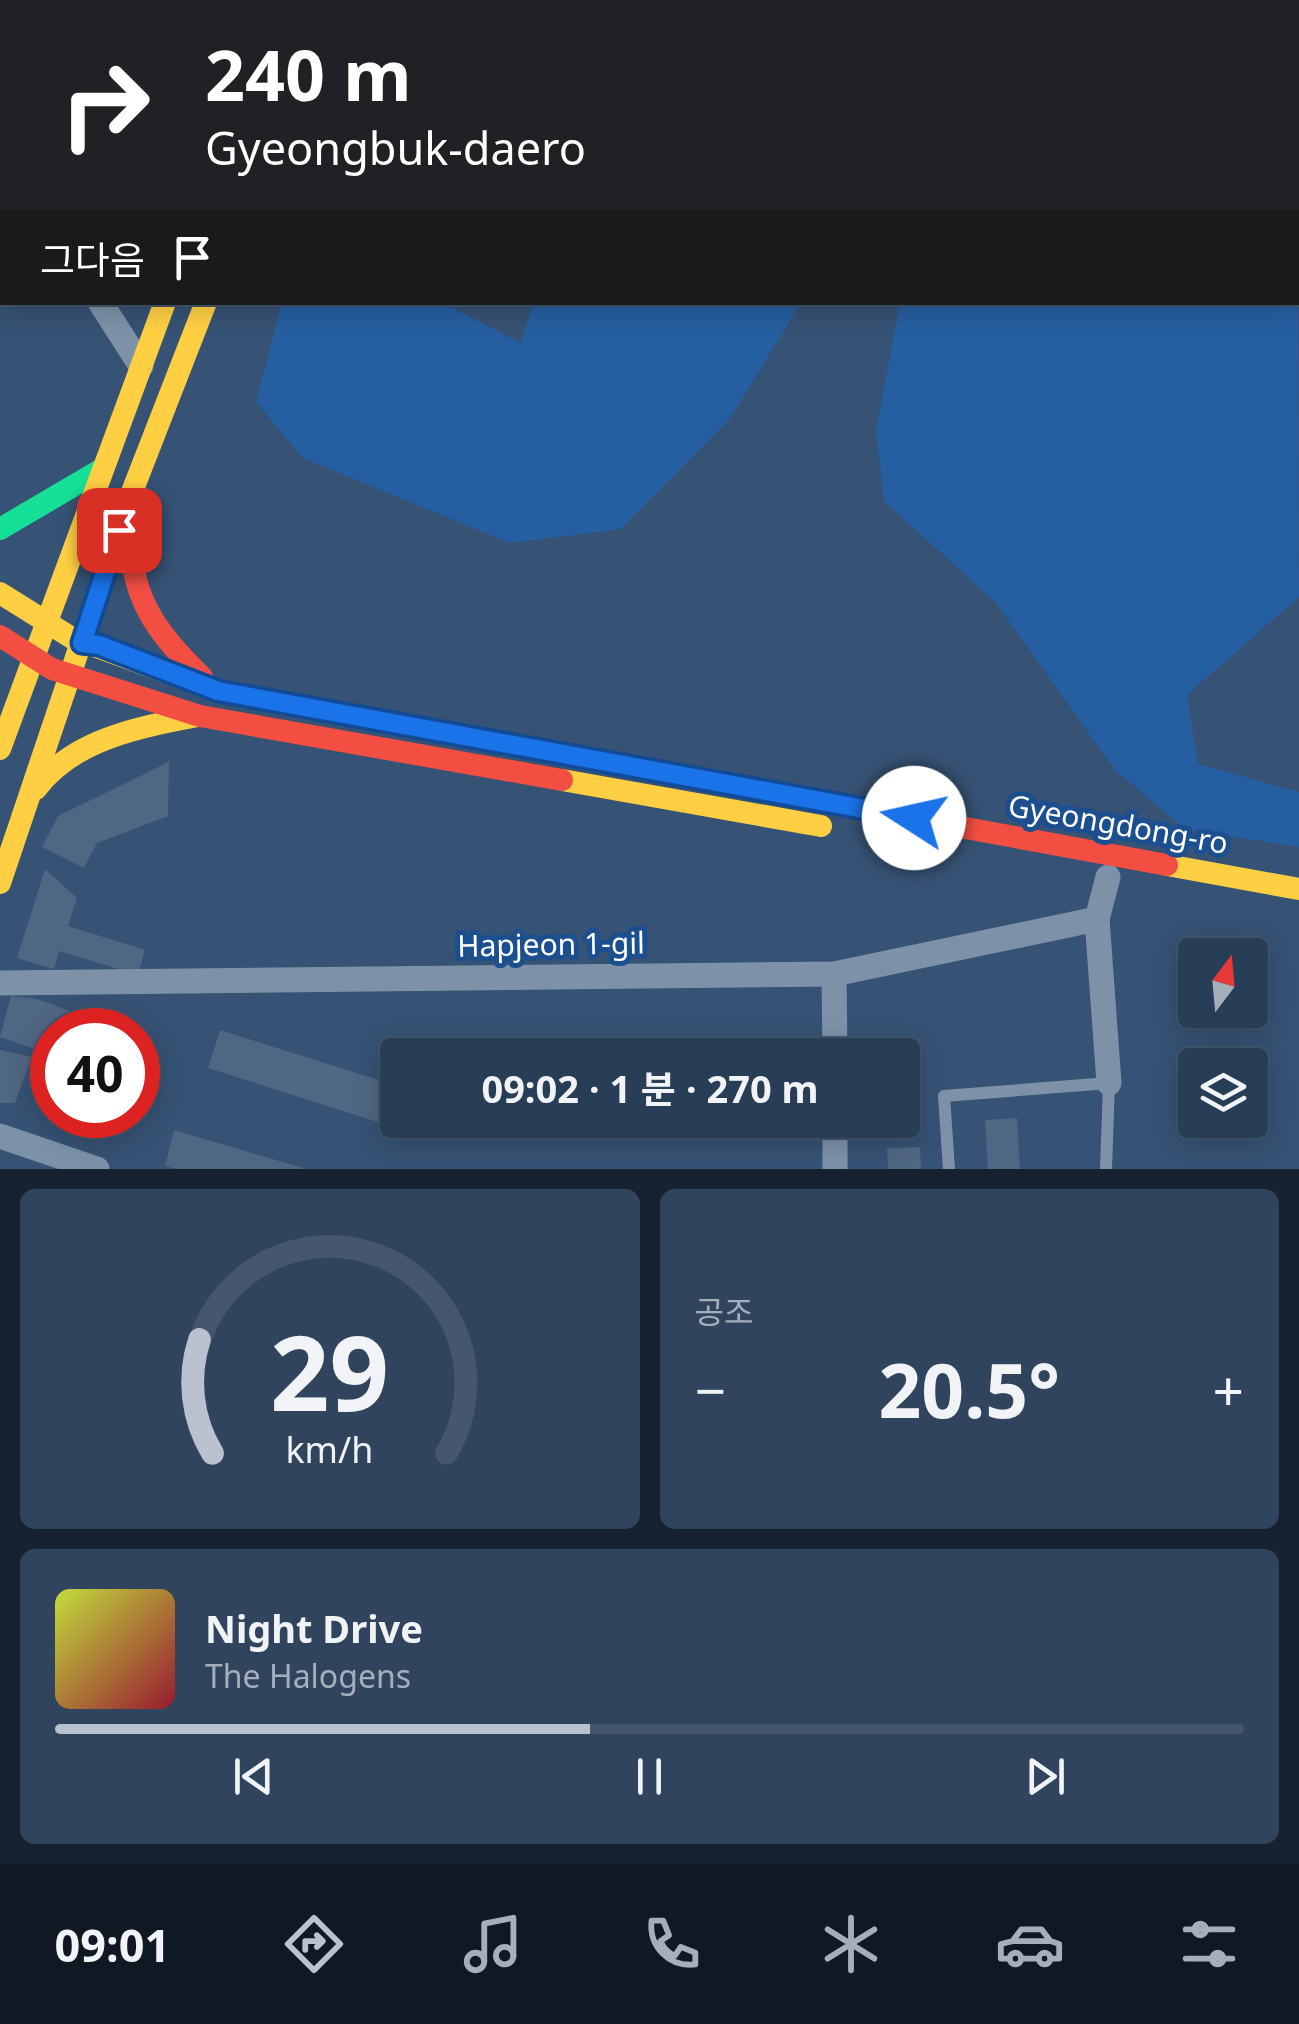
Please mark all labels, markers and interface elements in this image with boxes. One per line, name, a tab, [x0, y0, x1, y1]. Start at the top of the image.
text: 240 m	[205, 26, 412, 122]
icon: right	[40, 40, 170, 170]
text: Gyeongbuk-daero	[205, 117, 586, 178]
icon: arrive	[165, 230, 220, 285]
text: 그다음	[40, 233, 145, 285]
pin	[77, 488, 162, 573]
icon: arrive	[92, 503, 147, 558]
position arrow	[862, 766, 966, 870]
street label: Gyeongdong-ro	[1005, 784, 1231, 863]
street label: Hapjeon 1-gil	[457, 921, 645, 966]
north arrow	[1178, 938, 1268, 1028]
map controls	[1178, 938, 1268, 1138]
speed limit sign: 40	[30, 1008, 160, 1138]
button: layers	[1178, 1048, 1268, 1138]
text: 09:02 · 1 분 · 270 m	[481, 1062, 819, 1114]
text: 공조	[695, 1290, 753, 1333]
text: 29	[270, 1300, 389, 1441]
text: 20.5°	[878, 1338, 1060, 1440]
text: −	[695, 1352, 726, 1427]
text: +	[1213, 1352, 1244, 1427]
text: km/h	[286, 1425, 374, 1473]
text: Night Drive	[205, 1602, 423, 1654]
text: The Halogens	[205, 1654, 411, 1697]
icon: previous	[226, 1749, 281, 1804]
icon: pause	[622, 1749, 677, 1804]
icon: next	[1018, 1749, 1073, 1804]
icon: directions	[279, 1909, 349, 1979]
icon: music	[458, 1909, 528, 1979]
icon: phone	[637, 1909, 707, 1979]
icon: climate	[816, 1909, 886, 1979]
icon: car	[995, 1909, 1065, 1979]
icon: filters	[1174, 1909, 1244, 1979]
text: 09:01	[55, 1914, 170, 1975]

